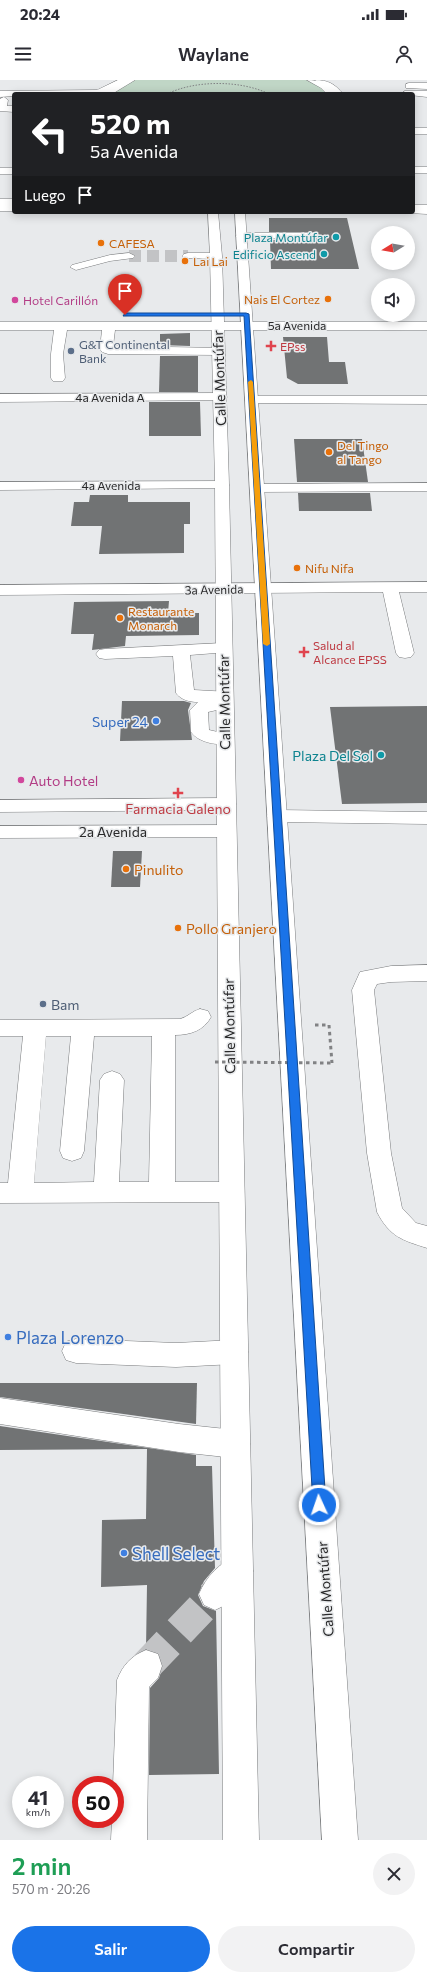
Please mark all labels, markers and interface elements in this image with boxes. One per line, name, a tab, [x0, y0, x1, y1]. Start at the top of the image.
text: 20:24	[20, 5, 60, 23]
icon: menu	[12, 43, 34, 65]
text: Waylane	[178, 43, 249, 65]
icon: person	[393, 43, 415, 65]
text: 520 m	[90, 106, 170, 140]
icon: left	[24, 108, 76, 160]
text: 5a Avenida	[90, 140, 178, 162]
icon: arrive	[74, 184, 96, 206]
text: Luego	[24, 186, 66, 204]
north arrow	[371, 226, 415, 270]
map controls	[371, 226, 415, 322]
place label: Plaza Montúfar	[244, 230, 328, 244]
marker: Plaza Montúfar	[331, 232, 341, 242]
place label: CAFESA	[109, 236, 155, 250]
marker: CAFESA	[96, 238, 106, 248]
place label: Edificio Ascend	[233, 247, 316, 261]
marker: Edificio Ascend	[319, 249, 329, 259]
place label: Lai Lai	[193, 254, 228, 268]
marker: Lai Lai	[180, 256, 190, 266]
pin	[108, 274, 142, 315]
button: sound	[371, 278, 415, 322]
icon: arrive	[114, 280, 136, 302]
place label: Nais El Cortez	[244, 292, 320, 306]
place label: Hotel Carillón	[23, 293, 98, 307]
marker: Nais El Cortez	[323, 294, 333, 304]
marker: Hotel Carillón	[10, 295, 20, 305]
street label: 5a Avenida	[268, 318, 326, 332]
street label: Calle Montúfar	[209, 329, 229, 426]
place label: G&T Continental Bank	[79, 337, 170, 365]
place label: EPss	[280, 339, 305, 353]
marker: EPss	[265, 340, 277, 352]
marker: G&T Continental Bank	[66, 346, 76, 356]
street label: 4a Avenida A	[75, 390, 145, 404]
place label: Del Tingo al Tango	[337, 438, 389, 466]
marker: Del Tingo al Tango	[324, 447, 334, 457]
street label: 4a Avenida	[81, 478, 141, 492]
place label: Nifu Nifa	[305, 561, 354, 575]
marker: Nifu Nifa	[292, 563, 302, 573]
street label: 3a Avenida	[185, 581, 243, 597]
place label: Restaurante Monarch	[128, 604, 194, 632]
marker: Restaurante Monarch	[115, 613, 125, 623]
place label: Salud al Alcance EPSS	[313, 638, 387, 666]
marker: Salud al Alcance EPSS	[298, 646, 310, 658]
street label: Calle Montúfar	[215, 654, 233, 750]
place label: Super 24	[92, 713, 149, 730]
marker: Super 24	[151, 716, 161, 726]
place label: Plaza Del Sol	[292, 747, 373, 764]
marker: Plaza Del Sol	[376, 750, 386, 760]
place label: Auto Hotel	[29, 772, 98, 789]
marker: Auto Hotel	[16, 775, 26, 785]
marker: Farmacia Galeno	[173, 788, 183, 798]
place label: Farmacia Galeno	[125, 800, 231, 817]
street label: 2a Avenida	[79, 823, 147, 840]
place label: Pinulito	[134, 861, 183, 878]
marker: Pinulito	[121, 864, 131, 874]
place label: Pollo Granjero	[186, 920, 277, 937]
marker: Pollo Granjero	[173, 923, 183, 933]
street label: Calle Montúfar	[220, 978, 238, 1074]
place label: Bam	[51, 996, 80, 1013]
marker: Bam	[38, 999, 48, 1009]
place label: Plaza Lorenzo	[16, 1327, 124, 1348]
marker: Plaza Lorenzo	[3, 1332, 13, 1342]
position arrow	[298, 1484, 340, 1526]
street label: Calle Montúfar	[313, 1540, 337, 1637]
place label: Shell Select	[132, 1543, 220, 1564]
marker: Shell Select	[119, 1548, 129, 1558]
speed limit sign: 50	[72, 1776, 124, 1828]
text: 41	[28, 1785, 48, 1809]
text: km/h	[26, 1806, 50, 1818]
text: 2 min	[12, 1851, 71, 1880]
button: close	[373, 1853, 415, 1895]
text: 570 m · 20:26	[12, 1881, 90, 1897]
button: Salir	[12, 1926, 210, 1972]
button: Compartir	[218, 1926, 415, 1972]

